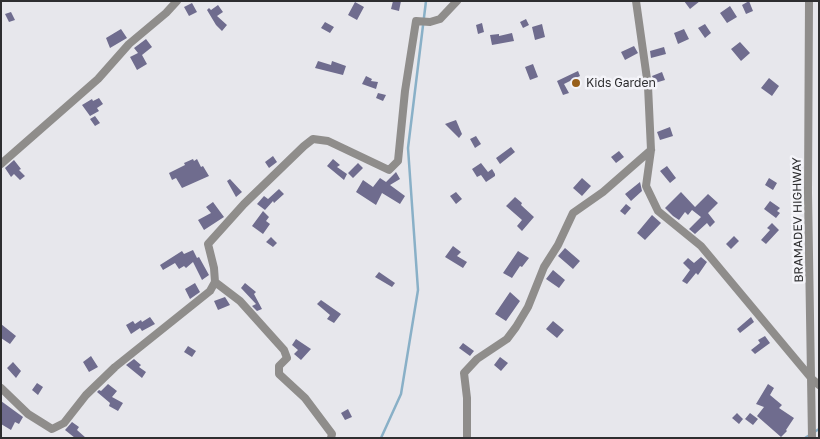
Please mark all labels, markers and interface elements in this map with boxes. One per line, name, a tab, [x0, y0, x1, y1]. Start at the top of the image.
place label: Kids Garden	[586, 76, 656, 90]
marker: Kids Garden	[570, 77, 582, 89]
street label: BRAMADEV HIGHWAY	[790, 157, 806, 283]

